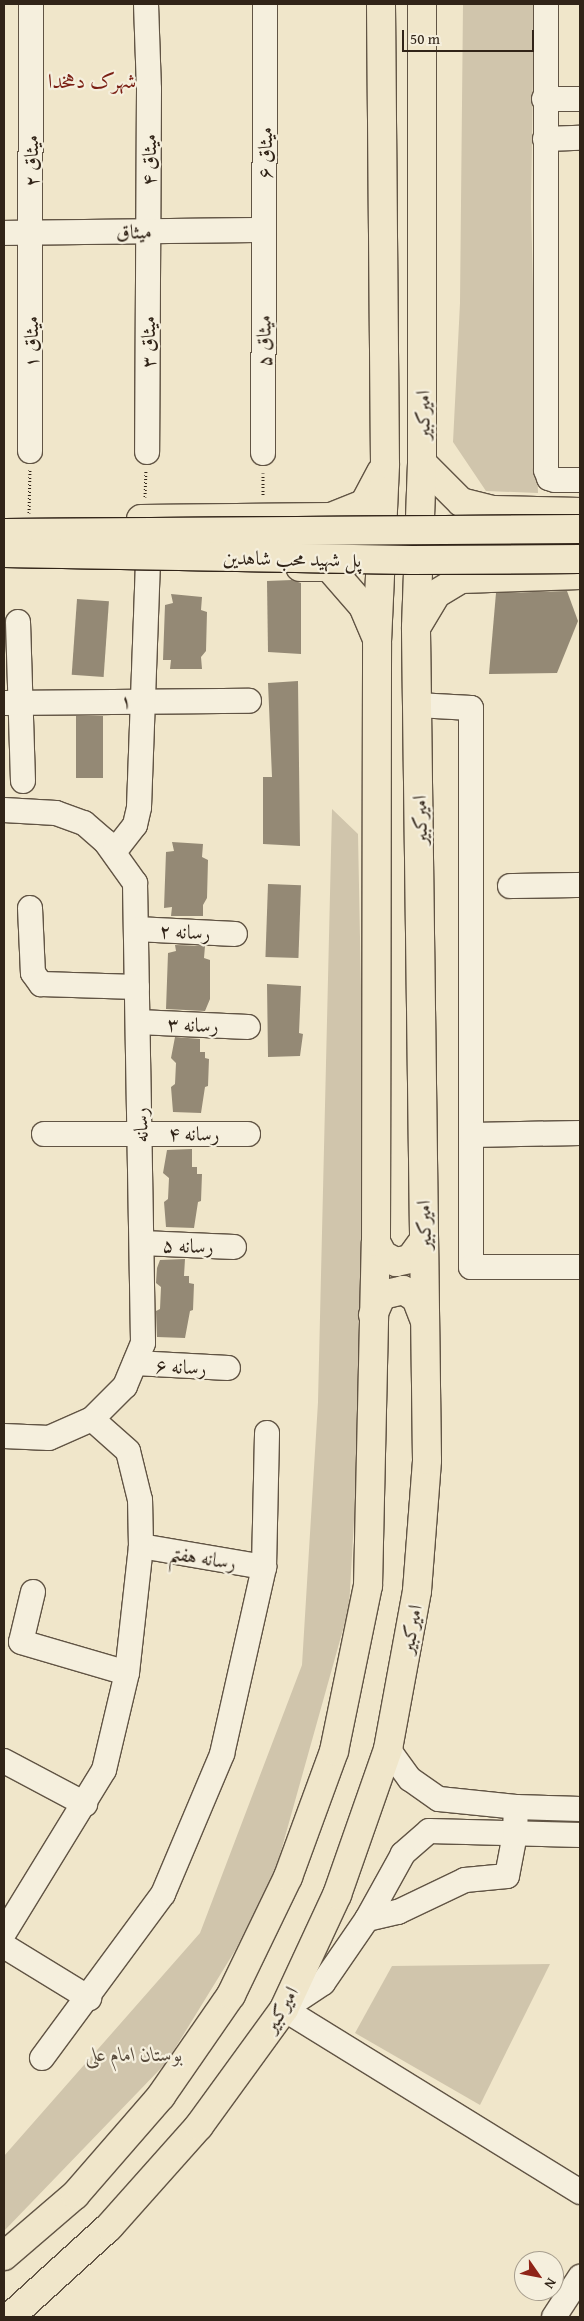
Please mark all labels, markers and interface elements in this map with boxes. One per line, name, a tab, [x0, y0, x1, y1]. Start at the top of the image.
scale bar	[404, 20, 536, 52]
text: 50 m	[410, 28, 440, 49]
district label: شهرک دهخدا	[48, 68, 136, 94]
street label: میثاق ۶	[252, 127, 276, 179]
street label: میثاق ۴	[136, 134, 160, 186]
street label: میثاق ۲	[18, 135, 42, 187]
street label: میثاق	[116, 219, 152, 243]
street label: میثاق ۵	[251, 315, 275, 367]
street label: میثاق ۱	[18, 316, 42, 368]
street label: میثاق ۳	[135, 316, 159, 368]
street label: امیرکبیر	[410, 390, 434, 440]
street label: پل شهید محب شاهدین	[223, 545, 361, 571]
street label: ۱	[120, 688, 132, 712]
street label: امیرکبیر	[407, 795, 431, 845]
street label: رسانه ۲	[159, 918, 211, 944]
street label: رسانه ۳	[167, 1011, 219, 1037]
street label: رسانه	[128, 1107, 152, 1143]
street label: رسانه ۴	[168, 1121, 220, 1145]
street label: امیرکبیر	[411, 1200, 435, 1250]
street label: رسانه ۵	[162, 1232, 214, 1258]
street label: رسانه ۶	[155, 1353, 207, 1379]
street label: رسانه هفتم	[168, 1540, 238, 1574]
street label: امیرکبیر	[394, 1603, 426, 1655]
street label: امیرکبیر	[257, 1982, 303, 2036]
park label: بوستان امام علی	[85, 2041, 183, 2065]
north arrow	[514, 2251, 564, 2301]
text: N	[540, 2274, 562, 2293]

